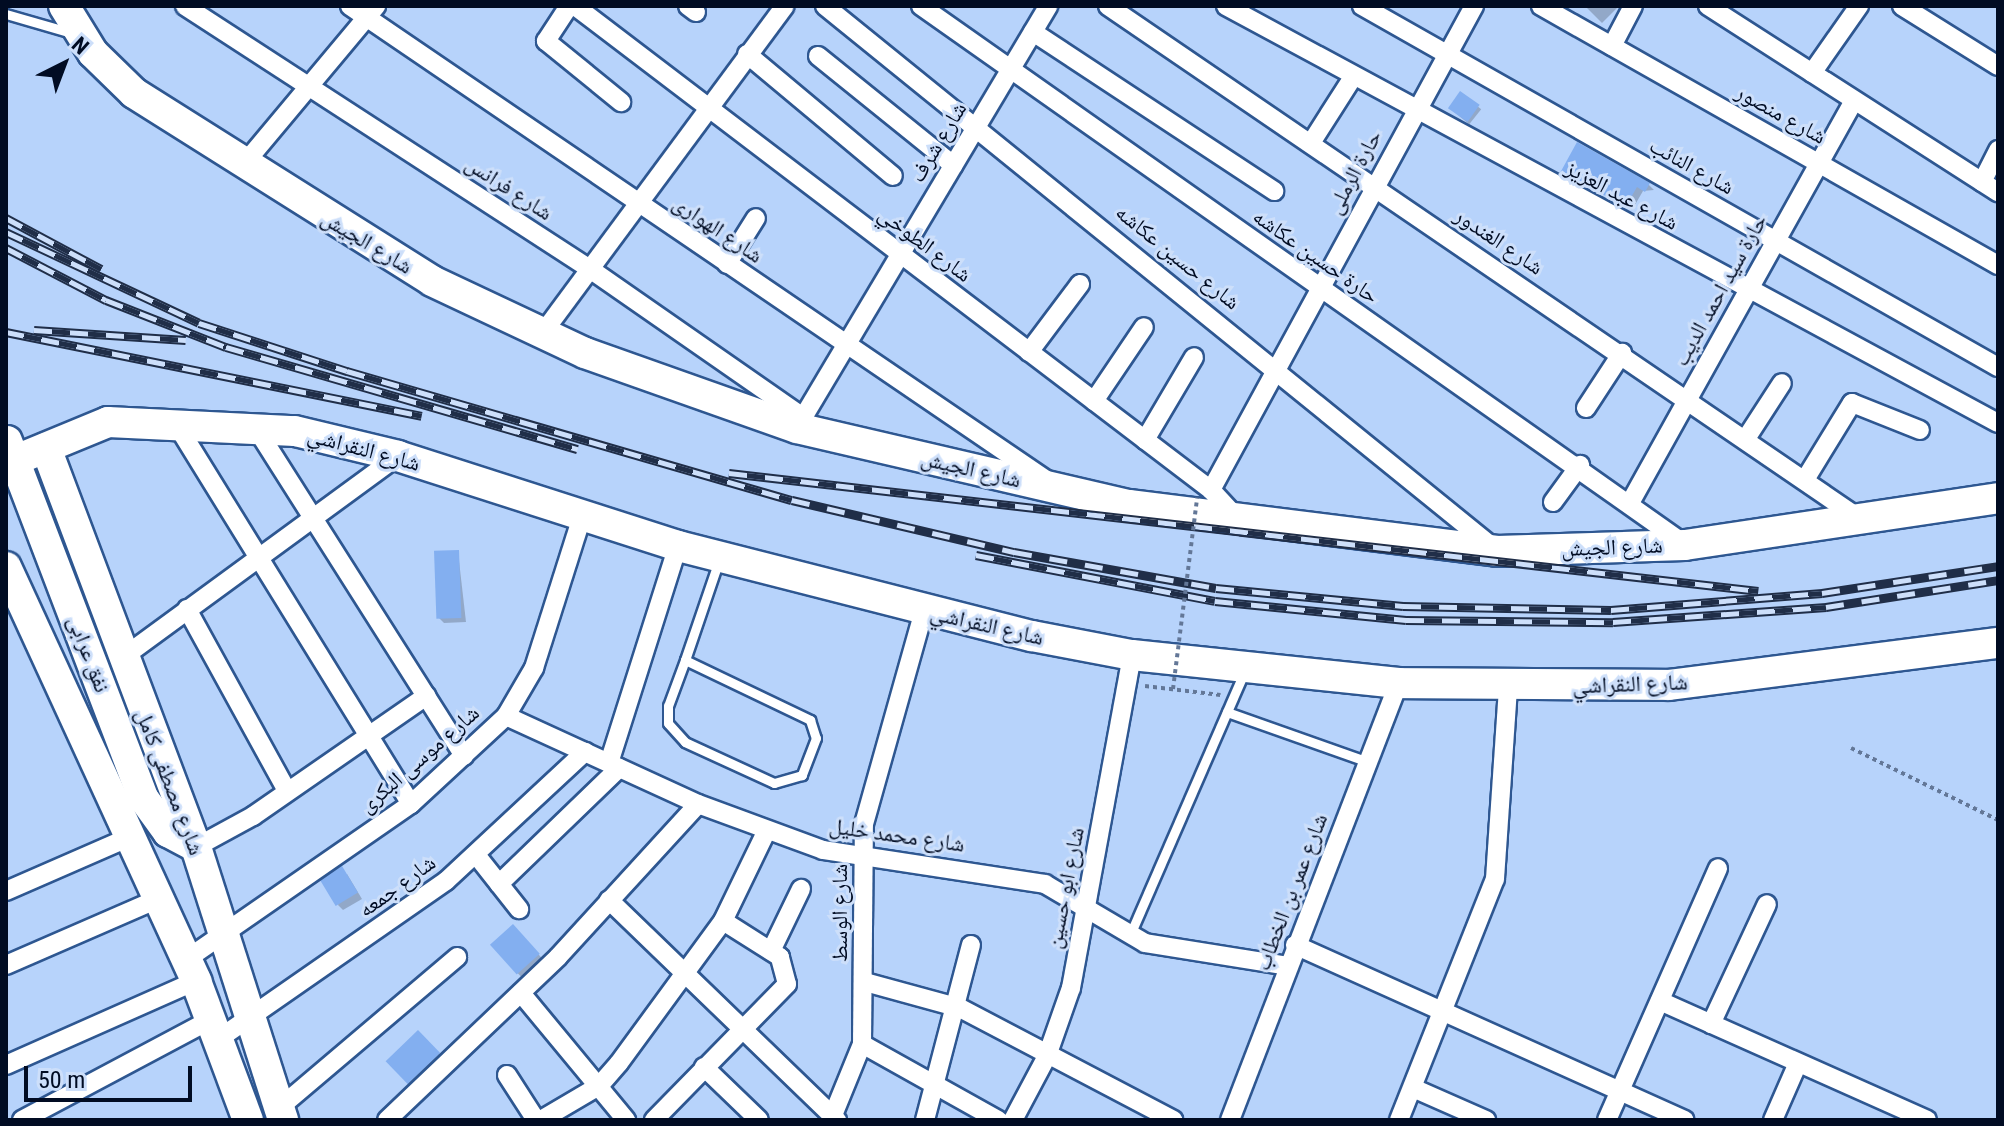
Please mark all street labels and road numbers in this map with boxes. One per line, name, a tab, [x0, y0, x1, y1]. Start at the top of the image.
street label: شارع منصور	[1731, 78, 1831, 150]
street label: شارع شرف	[904, 97, 972, 187]
street label: حارة الرملى	[1321, 125, 1387, 219]
street label: شارع النائب	[1645, 132, 1739, 200]
street label: شارع فرانس	[460, 150, 558, 226]
street label: شارع عبد العزيز	[1561, 154, 1683, 236]
street label: شارع الهوارى	[668, 189, 768, 269]
street label: شارع حسين عكاشه	[1110, 199, 1246, 315]
street label: شارع الطوخي	[873, 200, 977, 288]
street label: شارع الغندور	[1450, 202, 1548, 280]
street label: حارة حسين عكاشه	[1248, 203, 1384, 309]
street label: شارع الجيش	[317, 204, 417, 280]
street label: حارة سيد احمد الديب	[1667, 209, 1773, 371]
street label: شارع النقراشي	[305, 421, 423, 477]
street label: شارع الجيش	[918, 445, 1024, 493]
street label: شارع الجيش	[1561, 532, 1663, 562]
street label: شارع النقراشي	[928, 599, 1046, 651]
street label: نفق عرابى	[62, 612, 116, 696]
street label: شارع النقراشي	[1572, 669, 1688, 699]
street label: شارع موسى البكرى	[353, 700, 485, 818]
street label: شارع مصطفى كامل	[130, 705, 210, 859]
street label: شارع عمر بن الخطاب	[1249, 810, 1333, 974]
street label: شارع محمد خليل	[828, 812, 966, 858]
street label: شارع ابو حسين	[1040, 825, 1090, 951]
street label: شارع جمعه	[353, 849, 441, 923]
street label: شارع الوسط	[827, 864, 853, 962]

